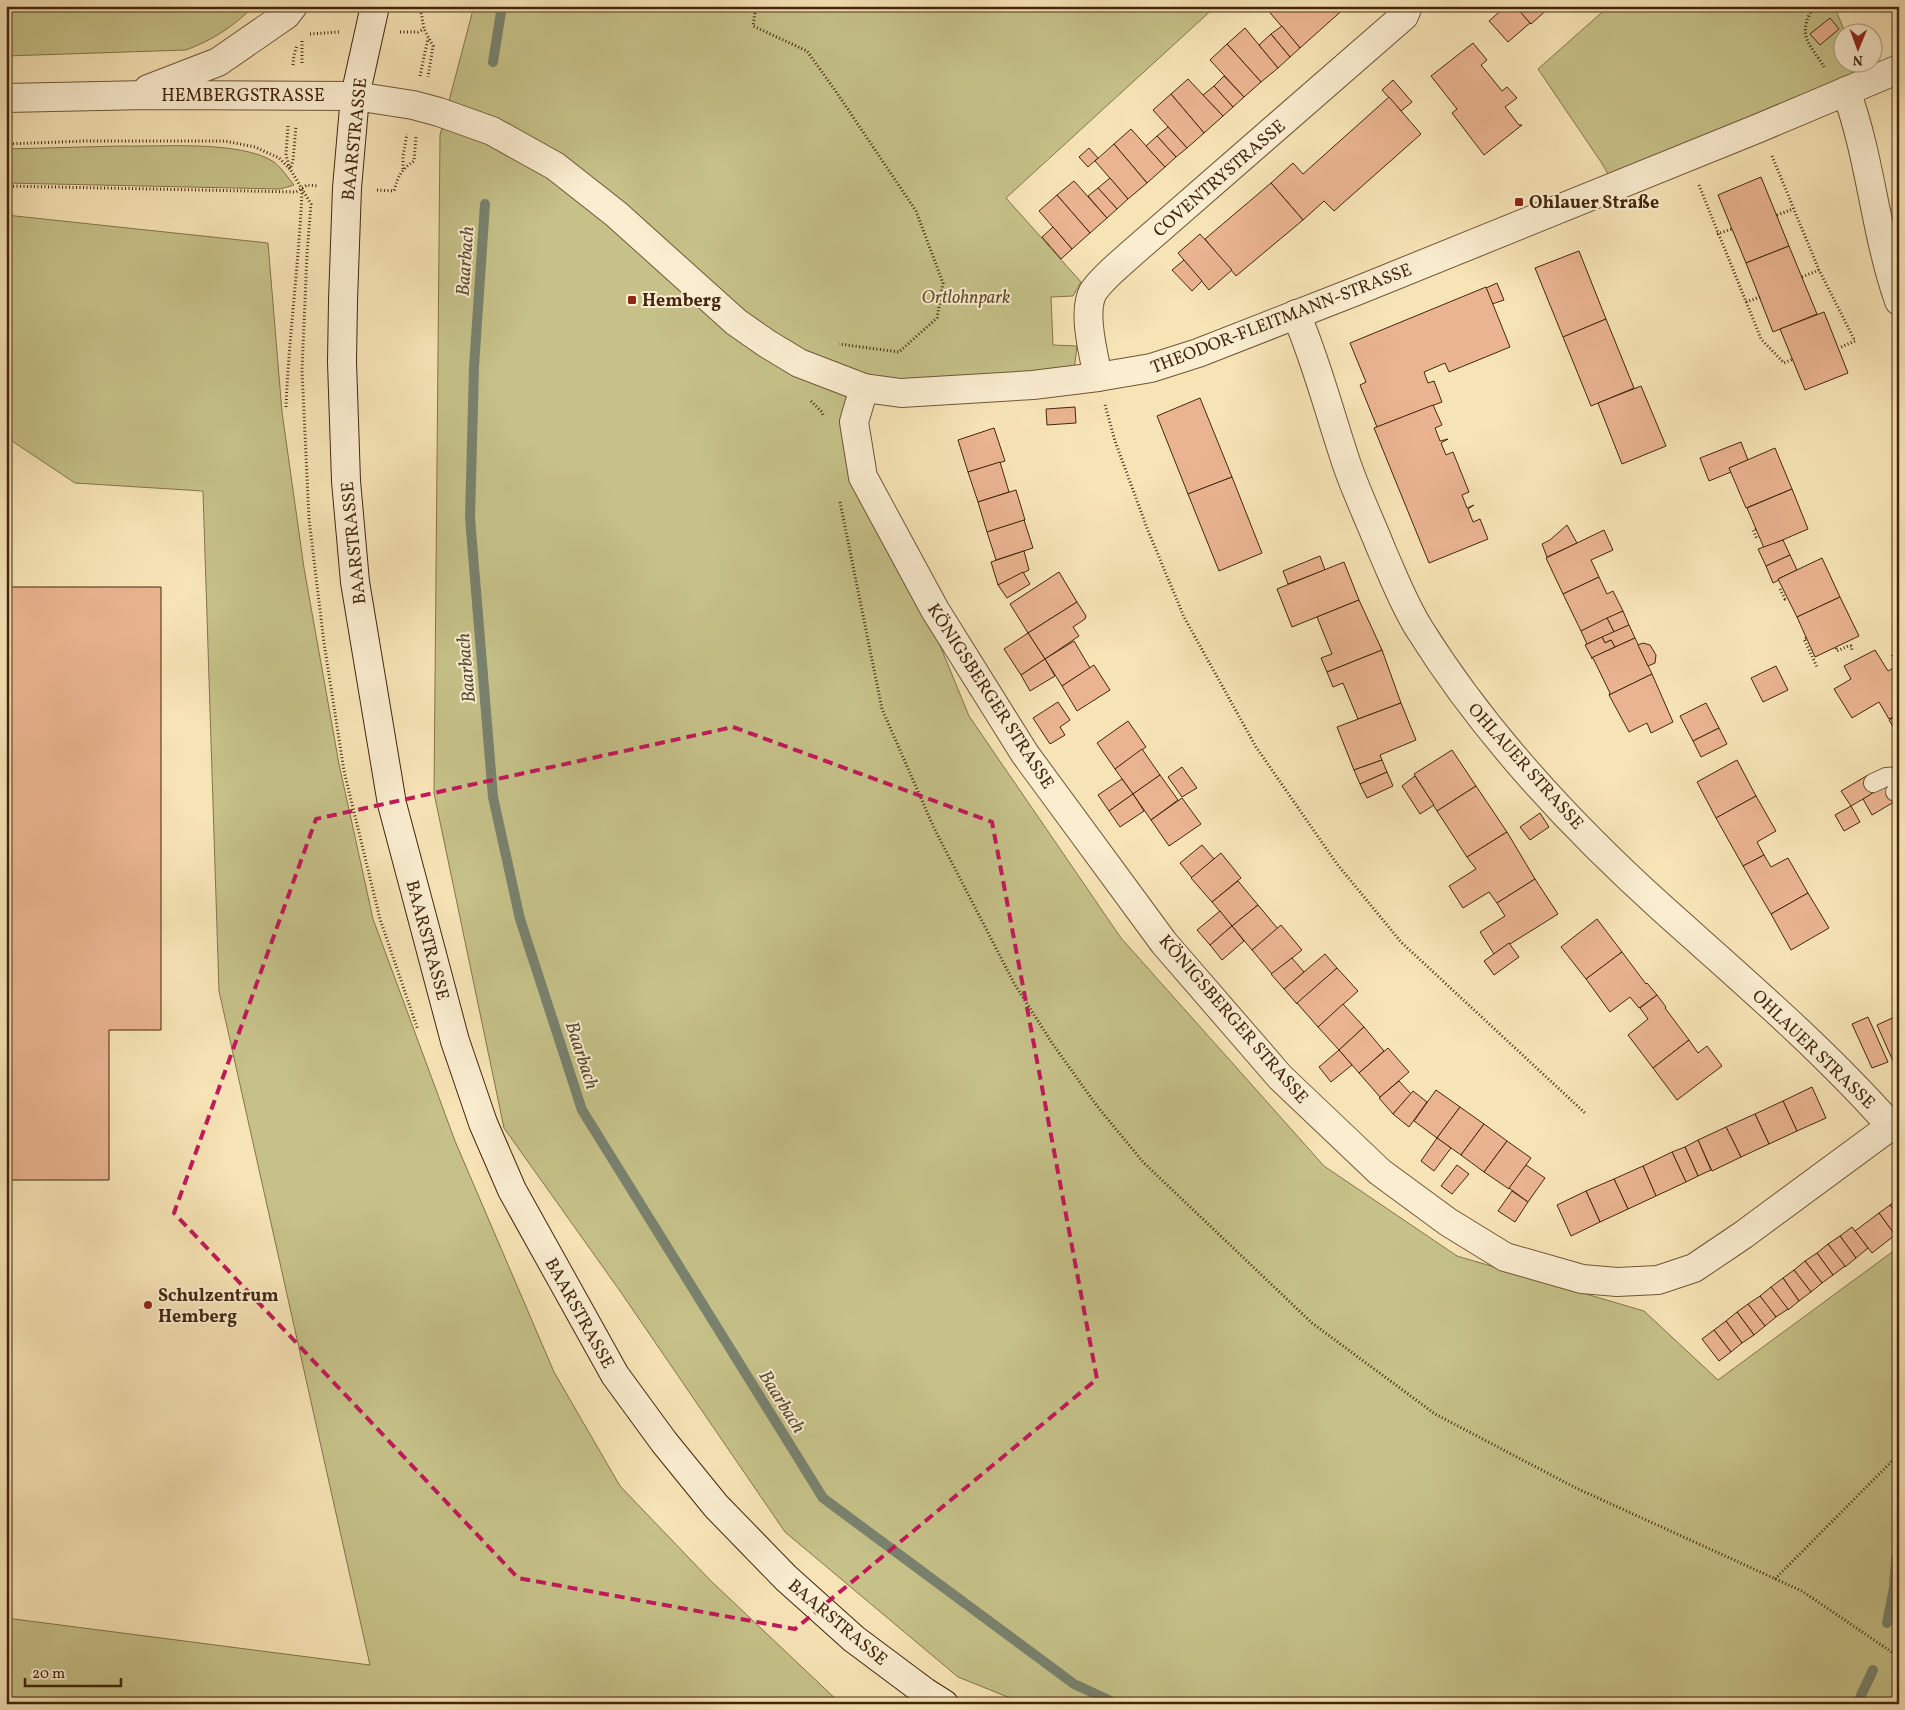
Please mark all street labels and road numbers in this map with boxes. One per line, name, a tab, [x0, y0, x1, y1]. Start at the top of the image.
street label: BAARSTRASSE	[337, 76, 374, 202]
street label: HEMBERGSTRASSE	[161, 84, 325, 109]
street label: COVENTRYSTRASSE	[1148, 114, 1292, 244]
street label: THEODOR-FLEITMANN-STRASSE	[1147, 258, 1416, 381]
street label: BAARSTRASSE	[336, 480, 373, 605]
street label: KÖNIGSBERGER STRASSE	[920, 599, 1059, 795]
street label: OHLAUER STRASSE	[1461, 698, 1589, 836]
street label: BAARSTRASSE	[399, 878, 455, 1003]
street label: KÖNIGSBERGER STRASSE	[1152, 930, 1314, 1110]
street label: OHLAUER STRASSE	[1746, 985, 1880, 1116]
street label: BAARSTRASSE	[538, 1254, 620, 1374]
street label: BAARSTRASSE	[782, 1574, 892, 1672]

